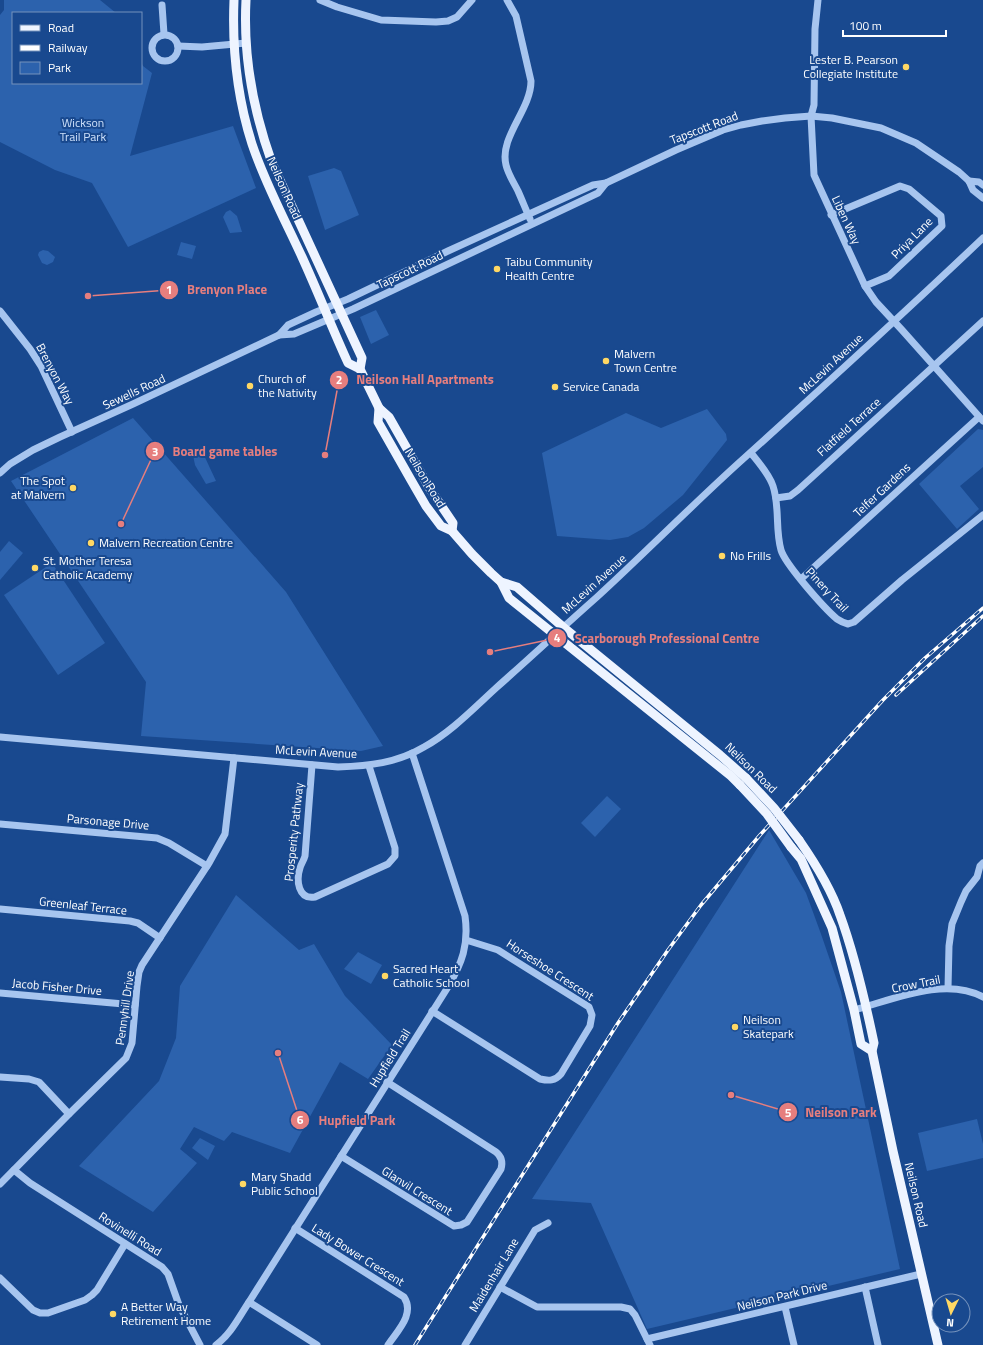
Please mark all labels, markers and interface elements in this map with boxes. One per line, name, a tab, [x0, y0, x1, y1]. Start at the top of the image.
legend	[12, 12, 142, 84]
scale bar	[843, 12, 946, 38]
text: 100 m	[849, 16, 882, 35]
text: Road	[48, 18, 74, 37]
text: Railway	[48, 38, 88, 57]
place label: Lester B. Pearson Collegiate Institute	[803, 50, 898, 83]
text: Park	[48, 58, 71, 77]
marker: Lester B. Pearson Collegiate Institute	[901, 62, 911, 72]
street label: Tapscott Road	[667, 106, 741, 149]
park label: Wickson Trail Park	[60, 113, 106, 146]
street label: Neilson Road	[262, 154, 307, 222]
street label: Liben Way	[827, 192, 866, 248]
street label: Priya Lane	[886, 212, 937, 263]
street label: Tapscott Road	[373, 245, 446, 294]
place label: Taibu Community Health Centre	[505, 252, 593, 285]
marker: Taibu Community Health Centre	[492, 264, 502, 274]
callout: Brenyon Place	[159, 277, 275, 302]
text: Brenyon Place	[187, 279, 267, 299]
text: 1	[166, 280, 172, 299]
street label: McLevin Avenue	[794, 329, 867, 399]
street label: Brenyon Way	[31, 340, 80, 408]
place label: Malvern Town Centre	[614, 344, 677, 377]
marker: Malvern Town Centre	[601, 356, 611, 366]
callout: Neilson Hall Apartments	[329, 367, 502, 392]
street label: Sewells Road	[99, 369, 168, 414]
place label: Church of the Nativity	[258, 369, 317, 402]
text: Neilson Hall Apartments	[356, 369, 494, 389]
text: 2	[336, 370, 342, 389]
place label: Service Canada	[563, 377, 639, 396]
marker: Church of the Nativity	[245, 381, 255, 391]
marker: Service Canada	[550, 382, 560, 392]
street label: Flatfield Terrace	[812, 393, 885, 461]
callout: Board game tables	[145, 439, 286, 464]
text: Board game tables	[172, 441, 278, 461]
text: 3	[152, 442, 158, 461]
street label: Neilson Road	[400, 444, 451, 511]
street label: Telfer Gardens	[849, 458, 915, 521]
place label: The Spot at Malvern	[11, 471, 66, 504]
marker: The Spot at Malvern	[68, 483, 78, 493]
place label: Malvern Recreation Centre	[99, 533, 233, 552]
marker: Malvern Recreation Centre	[86, 538, 96, 548]
place label: No Frills	[730, 546, 771, 565]
street label: McLevin Avenue	[557, 549, 630, 618]
place label: St. Mother Teresa Catholic Academy	[43, 551, 132, 584]
marker: No Frills	[717, 551, 727, 561]
marker: St. Mother Teresa Catholic Academy	[30, 563, 40, 573]
street label: Pinery Trail	[801, 563, 853, 617]
callout: Scarborough Professional Centre	[547, 626, 767, 651]
text: 4	[554, 628, 561, 647]
text: Scarborough Professional Centre	[575, 628, 760, 648]
street label: Neilson Road	[721, 738, 782, 798]
street label: McLevin Avenue	[275, 740, 357, 763]
street label: Prosperity Pathway	[279, 781, 308, 882]
street label: Parsonage Drive	[66, 808, 150, 835]
street label: Greenleaf Terrace	[38, 891, 128, 920]
street label: Horseshoe Crescent	[503, 934, 599, 1006]
place label: Sacred Heart Catholic School	[393, 959, 469, 992]
street label: Pennyhill Drive	[110, 969, 139, 1047]
street label: Crow Trail	[890, 969, 942, 998]
marker: Sacred Heart Catholic School	[380, 971, 390, 981]
street label: Jacob Fisher Drive	[11, 973, 103, 1000]
place label: Neilson Skatepark	[743, 1010, 794, 1043]
marker: Neilson Skatepark	[730, 1022, 740, 1032]
street label: Hupfield Trail	[364, 1025, 415, 1091]
callout: Neilson Park	[778, 1100, 885, 1125]
text: Neilson Park	[805, 1102, 877, 1122]
text: 5	[785, 1103, 792, 1122]
callout: Hupfield Park	[290, 1108, 403, 1133]
text: 6	[297, 1110, 304, 1129]
text: Hupfield Park	[319, 1110, 396, 1130]
street label: Neilson Road	[900, 1160, 933, 1229]
street label: Glanvil Crescent	[378, 1161, 457, 1220]
place label: Mary Shadd Public School	[251, 1167, 318, 1200]
marker: Mary Shadd Public School	[238, 1179, 248, 1189]
street label: Rovinelli Road	[95, 1207, 165, 1261]
street label: Lady Bower Crescent	[308, 1218, 409, 1291]
street label: Maidenhair Lane	[464, 1234, 523, 1316]
street label: Neilson Park Drive	[735, 1275, 829, 1316]
north arrow	[931, 1293, 971, 1333]
place label: A Better Way Retirement Home	[121, 1297, 211, 1330]
marker: A Better Way Retirement Home	[108, 1309, 118, 1319]
text: N	[946, 1315, 955, 1331]

